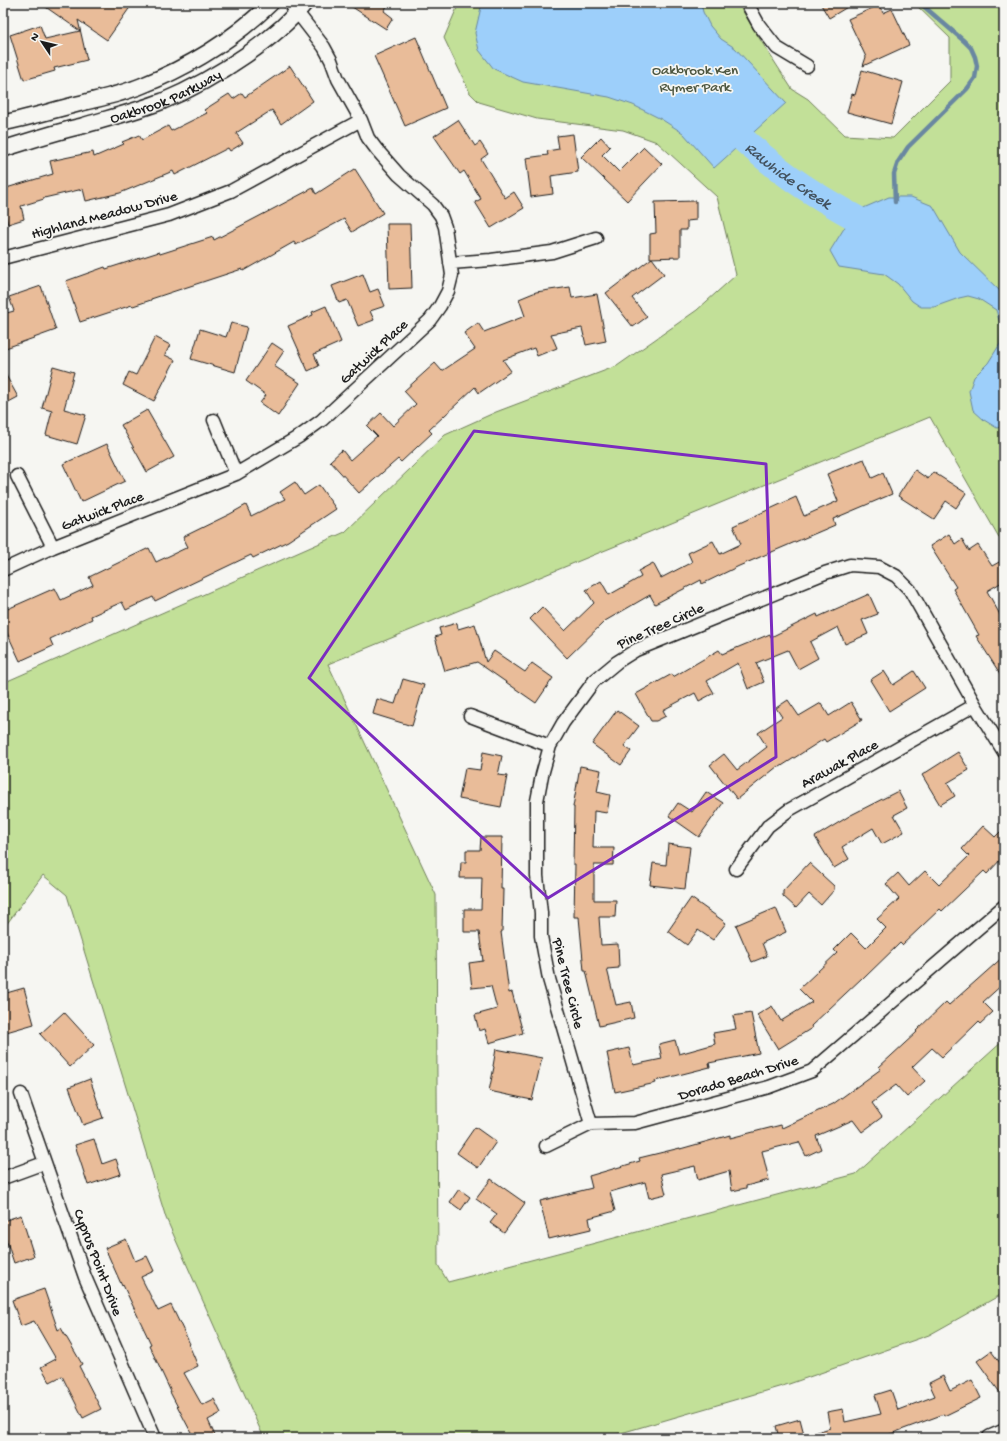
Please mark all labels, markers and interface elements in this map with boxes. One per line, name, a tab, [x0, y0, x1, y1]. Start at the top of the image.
north arrow	[22, 22, 62, 62]
text: N	[28, 31, 42, 44]
park label: Oakbrook Ken Rymer Park	[652, 62, 738, 97]
street label: Oakbrook Parkway	[108, 66, 226, 129]
water label: Rawhide Creek	[740, 140, 835, 216]
street label: Highland Meadow Drive	[30, 188, 180, 244]
street label: Gatwick Place	[336, 316, 412, 389]
street label: Gatwick Place	[59, 488, 147, 536]
street label: Pine Tree Circle	[614, 600, 707, 654]
street label: Arawak Place	[798, 736, 882, 793]
street label: Pine Tree Circle	[547, 935, 587, 1031]
street label: Dorado Beach Drive	[675, 1052, 801, 1106]
street label: Cyprus Point Drive	[68, 1207, 126, 1319]

